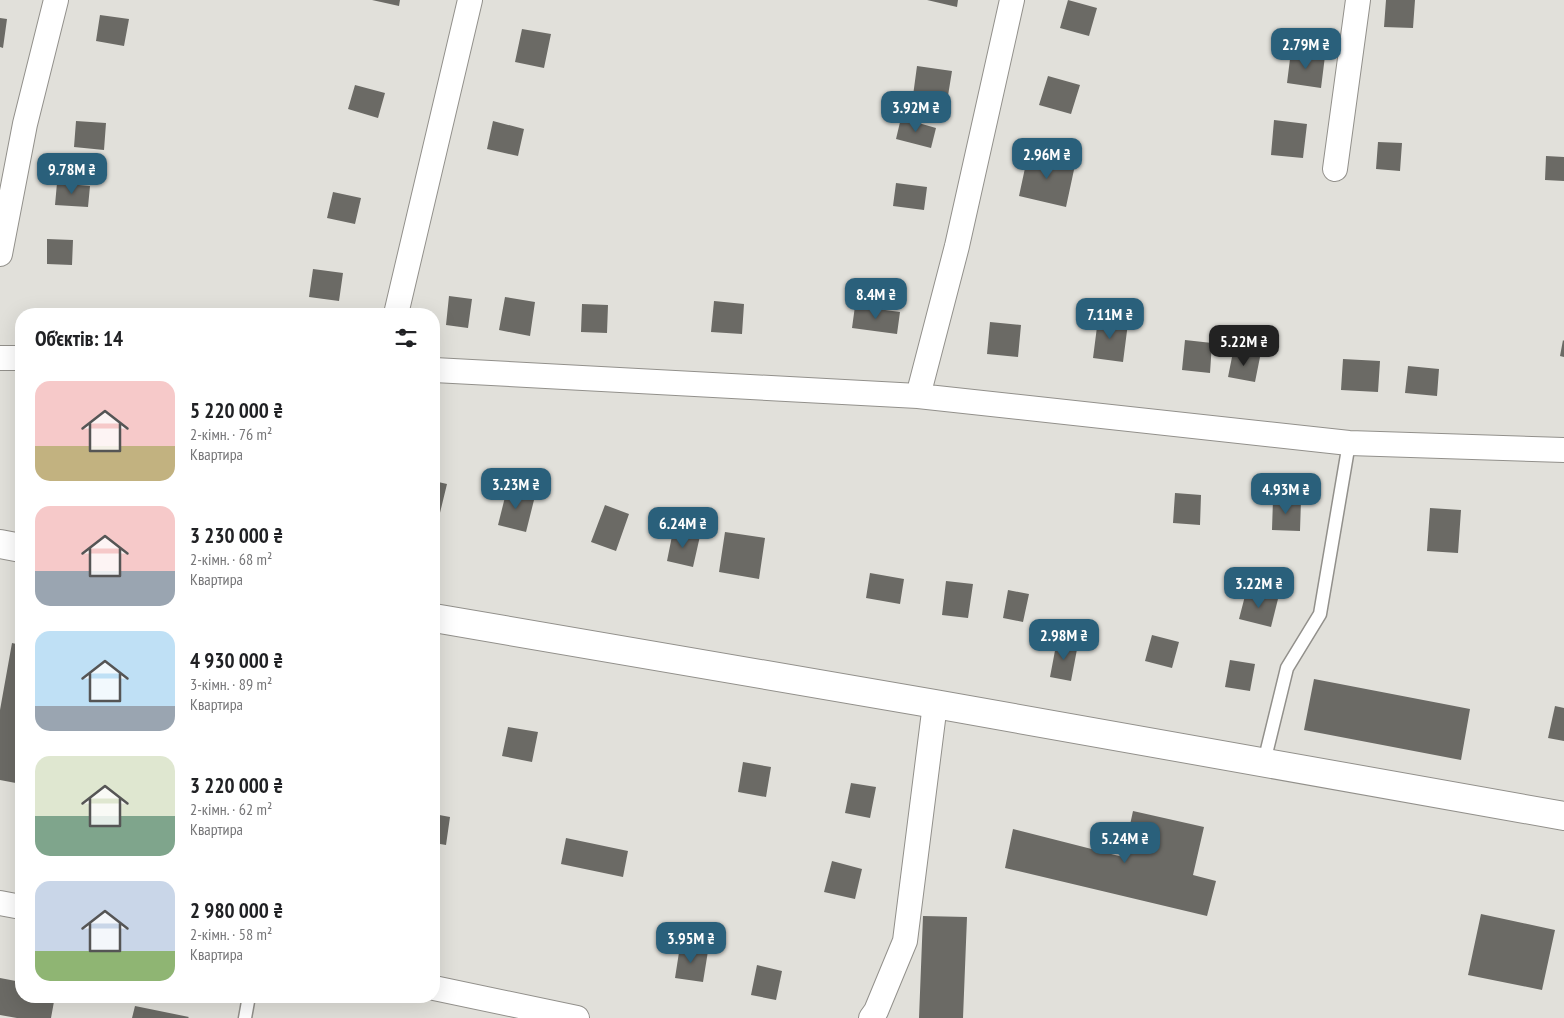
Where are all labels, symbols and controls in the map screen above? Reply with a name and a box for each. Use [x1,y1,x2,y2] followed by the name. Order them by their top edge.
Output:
[1260,28,1352,70] pin: 2.79M ₴
[1282,34,1330,54] text: 2.79M ₴
[870,90,962,133] pin: 3.92M ₴
[892,97,940,117] text: 3.92M ₴
[1001,138,1093,180] pin: 2.96M ₴
[1023,144,1071,164] text: 2.96M ₴
[26,152,118,195] pin: 9.78M ₴
[48,159,96,179] text: 9.78M ₴
[835,278,917,320] pin: 8.4M ₴
[856,284,896,304] text: 8.4M ₴
[1064,298,1156,340] pin: 7.11M ₴
[1087,304,1133,324] text: 7.11M ₴
[392,324,420,352] icon: filters
[1198,324,1290,367] pin: 5.22M ₴
[35,325,123,352] text: Об’єктів: 14
[1220,331,1268,351] text: 5.22M ₴
[190,397,283,424] text: 5 220 000 ₴
[75,401,135,461] icon: home
[190,424,272,444] text: 2-кімн. · 76 m²
[190,444,243,464] text: Квартира
[470,468,562,510] pin: 3.23M ₴
[1240,472,1332,515] pin: 4.93M ₴
[492,474,540,494] text: 3.23M ₴
[1262,479,1310,499] text: 4.93M ₴
[637,506,729,549] pin: 6.24M ₴
[659,513,707,533] text: 6.24M ₴
[190,522,283,549] text: 3 230 000 ₴
[75,526,135,586] icon: home
[190,549,272,569] text: 2-кімн. · 68 m²
[1213,566,1305,609] pin: 3.22M ₴
[190,569,243,589] text: Квартира
[1235,573,1283,593] text: 3.22M ₴
[1018,618,1110,661] pin: 2.98M ₴
[1040,625,1088,645] text: 2.98M ₴
[190,647,283,674] text: 4 930 000 ₴
[75,651,135,711] icon: home
[190,674,272,694] text: 3-кімн. · 89 m²
[190,694,243,714] text: Квартира
[190,772,283,799] text: 3 220 000 ₴
[75,776,135,836] icon: home
[190,799,272,819] text: 2-кімн. · 62 m²
[190,819,243,839] text: Квартира
[1079,822,1171,864] pin: 5.24M ₴
[1101,828,1149,848] text: 5.24M ₴
[190,897,283,924] text: 2 980 000 ₴
[75,901,135,961] icon: home
[645,922,737,964] pin: 3.95M ₴
[190,924,272,944] text: 2-кімн. · 58 m²
[667,928,715,948] text: 3.95M ₴
[190,944,243,964] text: Квартира

